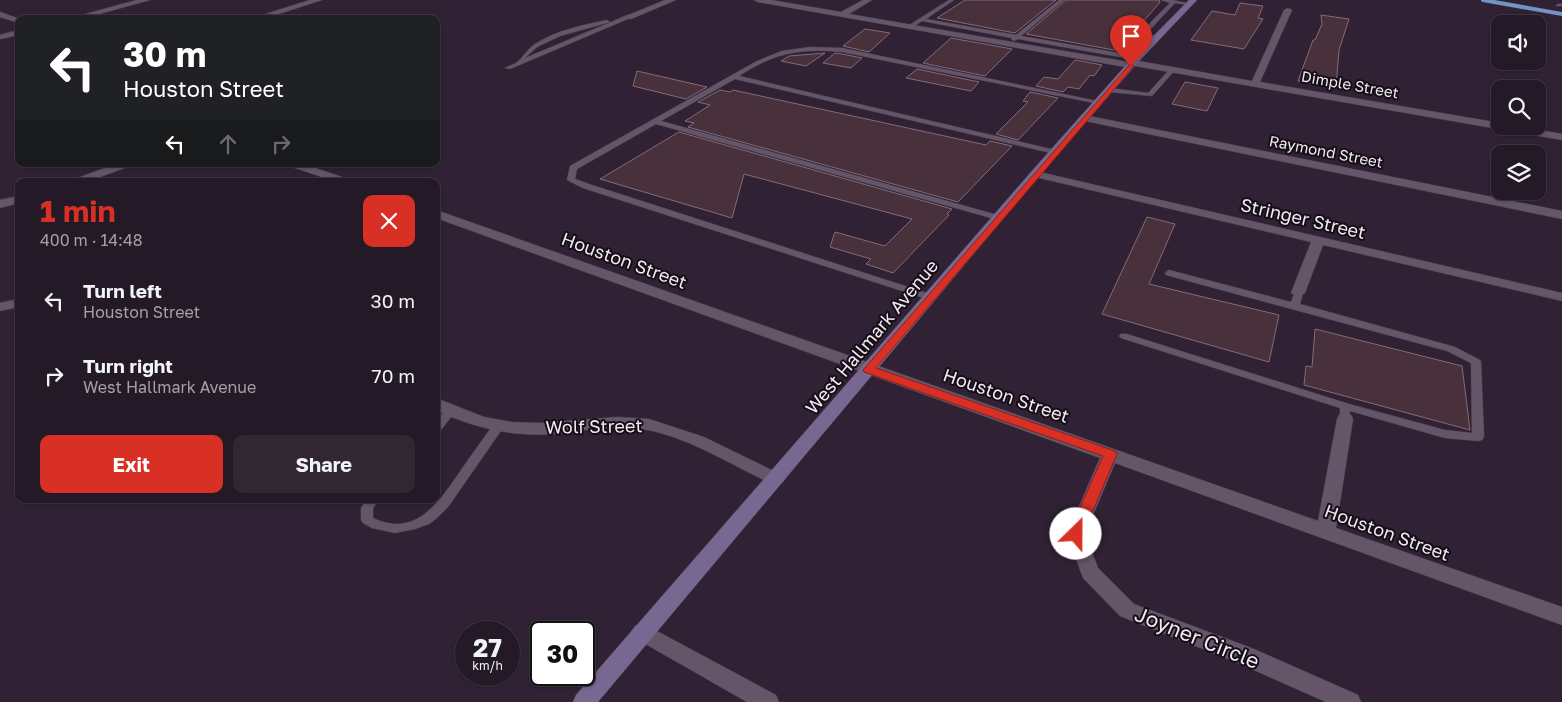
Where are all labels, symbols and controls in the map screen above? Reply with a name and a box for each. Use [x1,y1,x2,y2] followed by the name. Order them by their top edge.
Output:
[1110,15,1152,66] pin
[1491,15,1546,200] map controls
[1491,15,1546,70] button: sound
[1117,22,1145,50] icon: arrive
[123,33,206,75] text: 30 m
[40,35,105,100] icon: left
[1300,67,1400,101] street label: Dimple Street
[123,75,284,102] text: Houston Street
[1491,80,1546,135] button: search
[161,130,189,158] icon: left
[214,130,242,158] icon: ahead
[267,130,295,158] icon: right
[1268,131,1385,171] street label: Raymond Street
[1491,145,1546,200] button: layers
[40,193,116,229] text: 1 min
[1239,193,1368,243] street label: Stringer Street
[363,195,415,247] button: close
[559,227,690,293] street label: Houston Street
[40,230,142,250] text: 400 m · 14:48
[800,255,942,418] street label: West Hallmark Avenue
[83,279,162,302] text: Turn left
[40,287,68,315] icon: left
[371,289,415,312] text: 30 m
[83,302,200,322] text: Houston Street
[83,354,173,377] text: Turn right
[40,362,68,390] icon: right
[940,363,1072,427] street label: Houston Street
[372,364,415,387] text: 70 m
[83,377,256,397] text: West Hallmark Avenue
[545,414,643,438] street label: Wolf Street
[40,435,223,493] button: Exit
[233,435,415,493] button: Share
[1322,499,1453,565] street label: Houston Street
[1049,507,1101,559] position arrow
[1131,600,1264,674] street label: Joyner Circle
[530,621,595,686] speed limit sign: 30
[473,632,502,663] text: 27
[472,658,503,673] text: km/h

